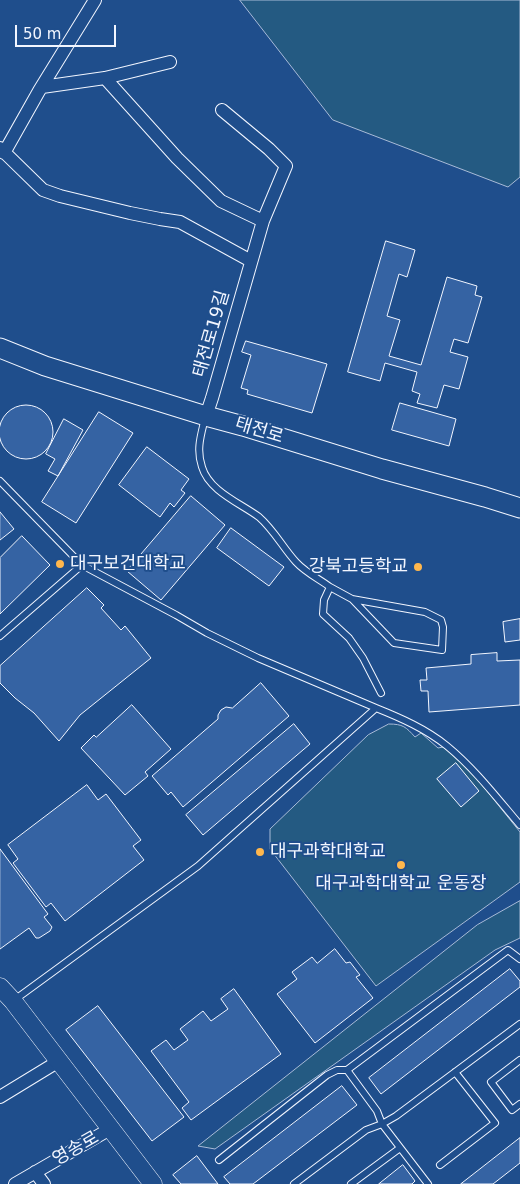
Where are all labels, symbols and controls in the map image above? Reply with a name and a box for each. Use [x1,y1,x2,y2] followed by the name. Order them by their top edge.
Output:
[18,15,119,47] scale bar
[23,25,61,43] text: 50 m
[189,288,235,380] street label: 태전로19길
[232,413,286,449] street label: 태전로
[70,553,186,575] place label: 대구보건대학교
[309,556,408,578] place label: 강북고등학교
[54,558,66,570] marker: 대구보건대학교
[412,561,424,573] marker: 강북고등학교
[270,841,386,863] place label: 대구과학대학교
[254,846,266,858] marker: 대구과학대학교
[395,859,407,871] marker: 대구과학대학교 운동장
[315,873,487,895] place label: 대구과학대학교 운동장
[49,1127,103,1171] street label: 영송로

